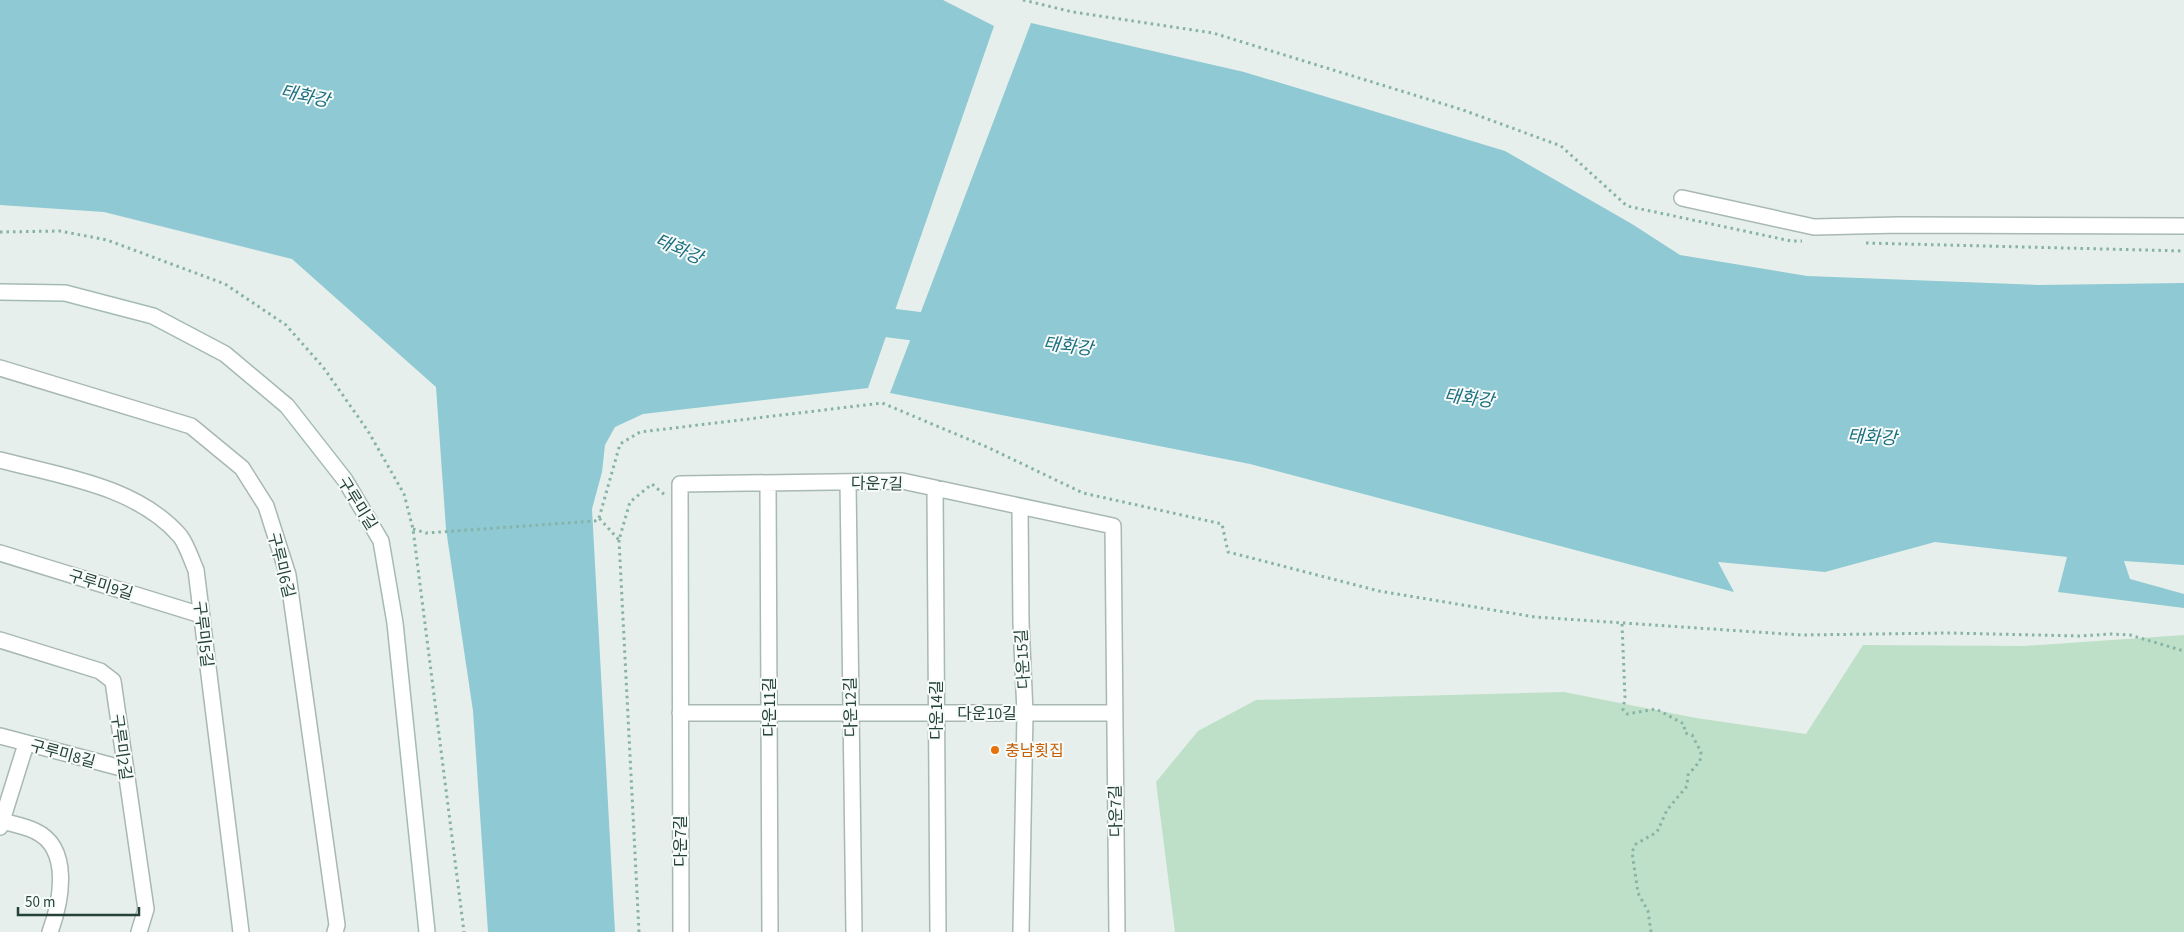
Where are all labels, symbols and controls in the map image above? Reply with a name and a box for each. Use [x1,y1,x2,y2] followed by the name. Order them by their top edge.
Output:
[278,79,334,114] water label: 태화강
[651,228,709,272] water label: 태화강
[1042,331,1097,362] water label: 태화강
[1443,383,1498,414] water label: 태화강
[1847,424,1900,451] water label: 태화강
[332,473,382,534] street label: 구루미길
[851,473,903,495] street label: 다운7길
[262,530,300,600] street label: 구루미6길
[66,565,136,605] street label: 구루미9길
[188,600,218,669] street label: 구루미5길
[1010,628,1036,690] street label: 다운15길
[759,677,781,737] street label: 다운11길
[839,677,863,737] street label: 다운12길
[926,680,948,740] street label: 다운14길
[957,703,1017,725] street label: 다운10길
[105,713,137,782] street label: 구루미2길
[28,735,98,773] street label: 구루미8길
[1005,740,1064,762] place label: 충남횟집
[989,744,1001,756] marker: 충남횟집
[1105,785,1127,837] street label: 다운7길
[670,815,692,867] street label: 다운7길
[18,884,139,916] scale bar
[25,892,55,913] text: 50 m

